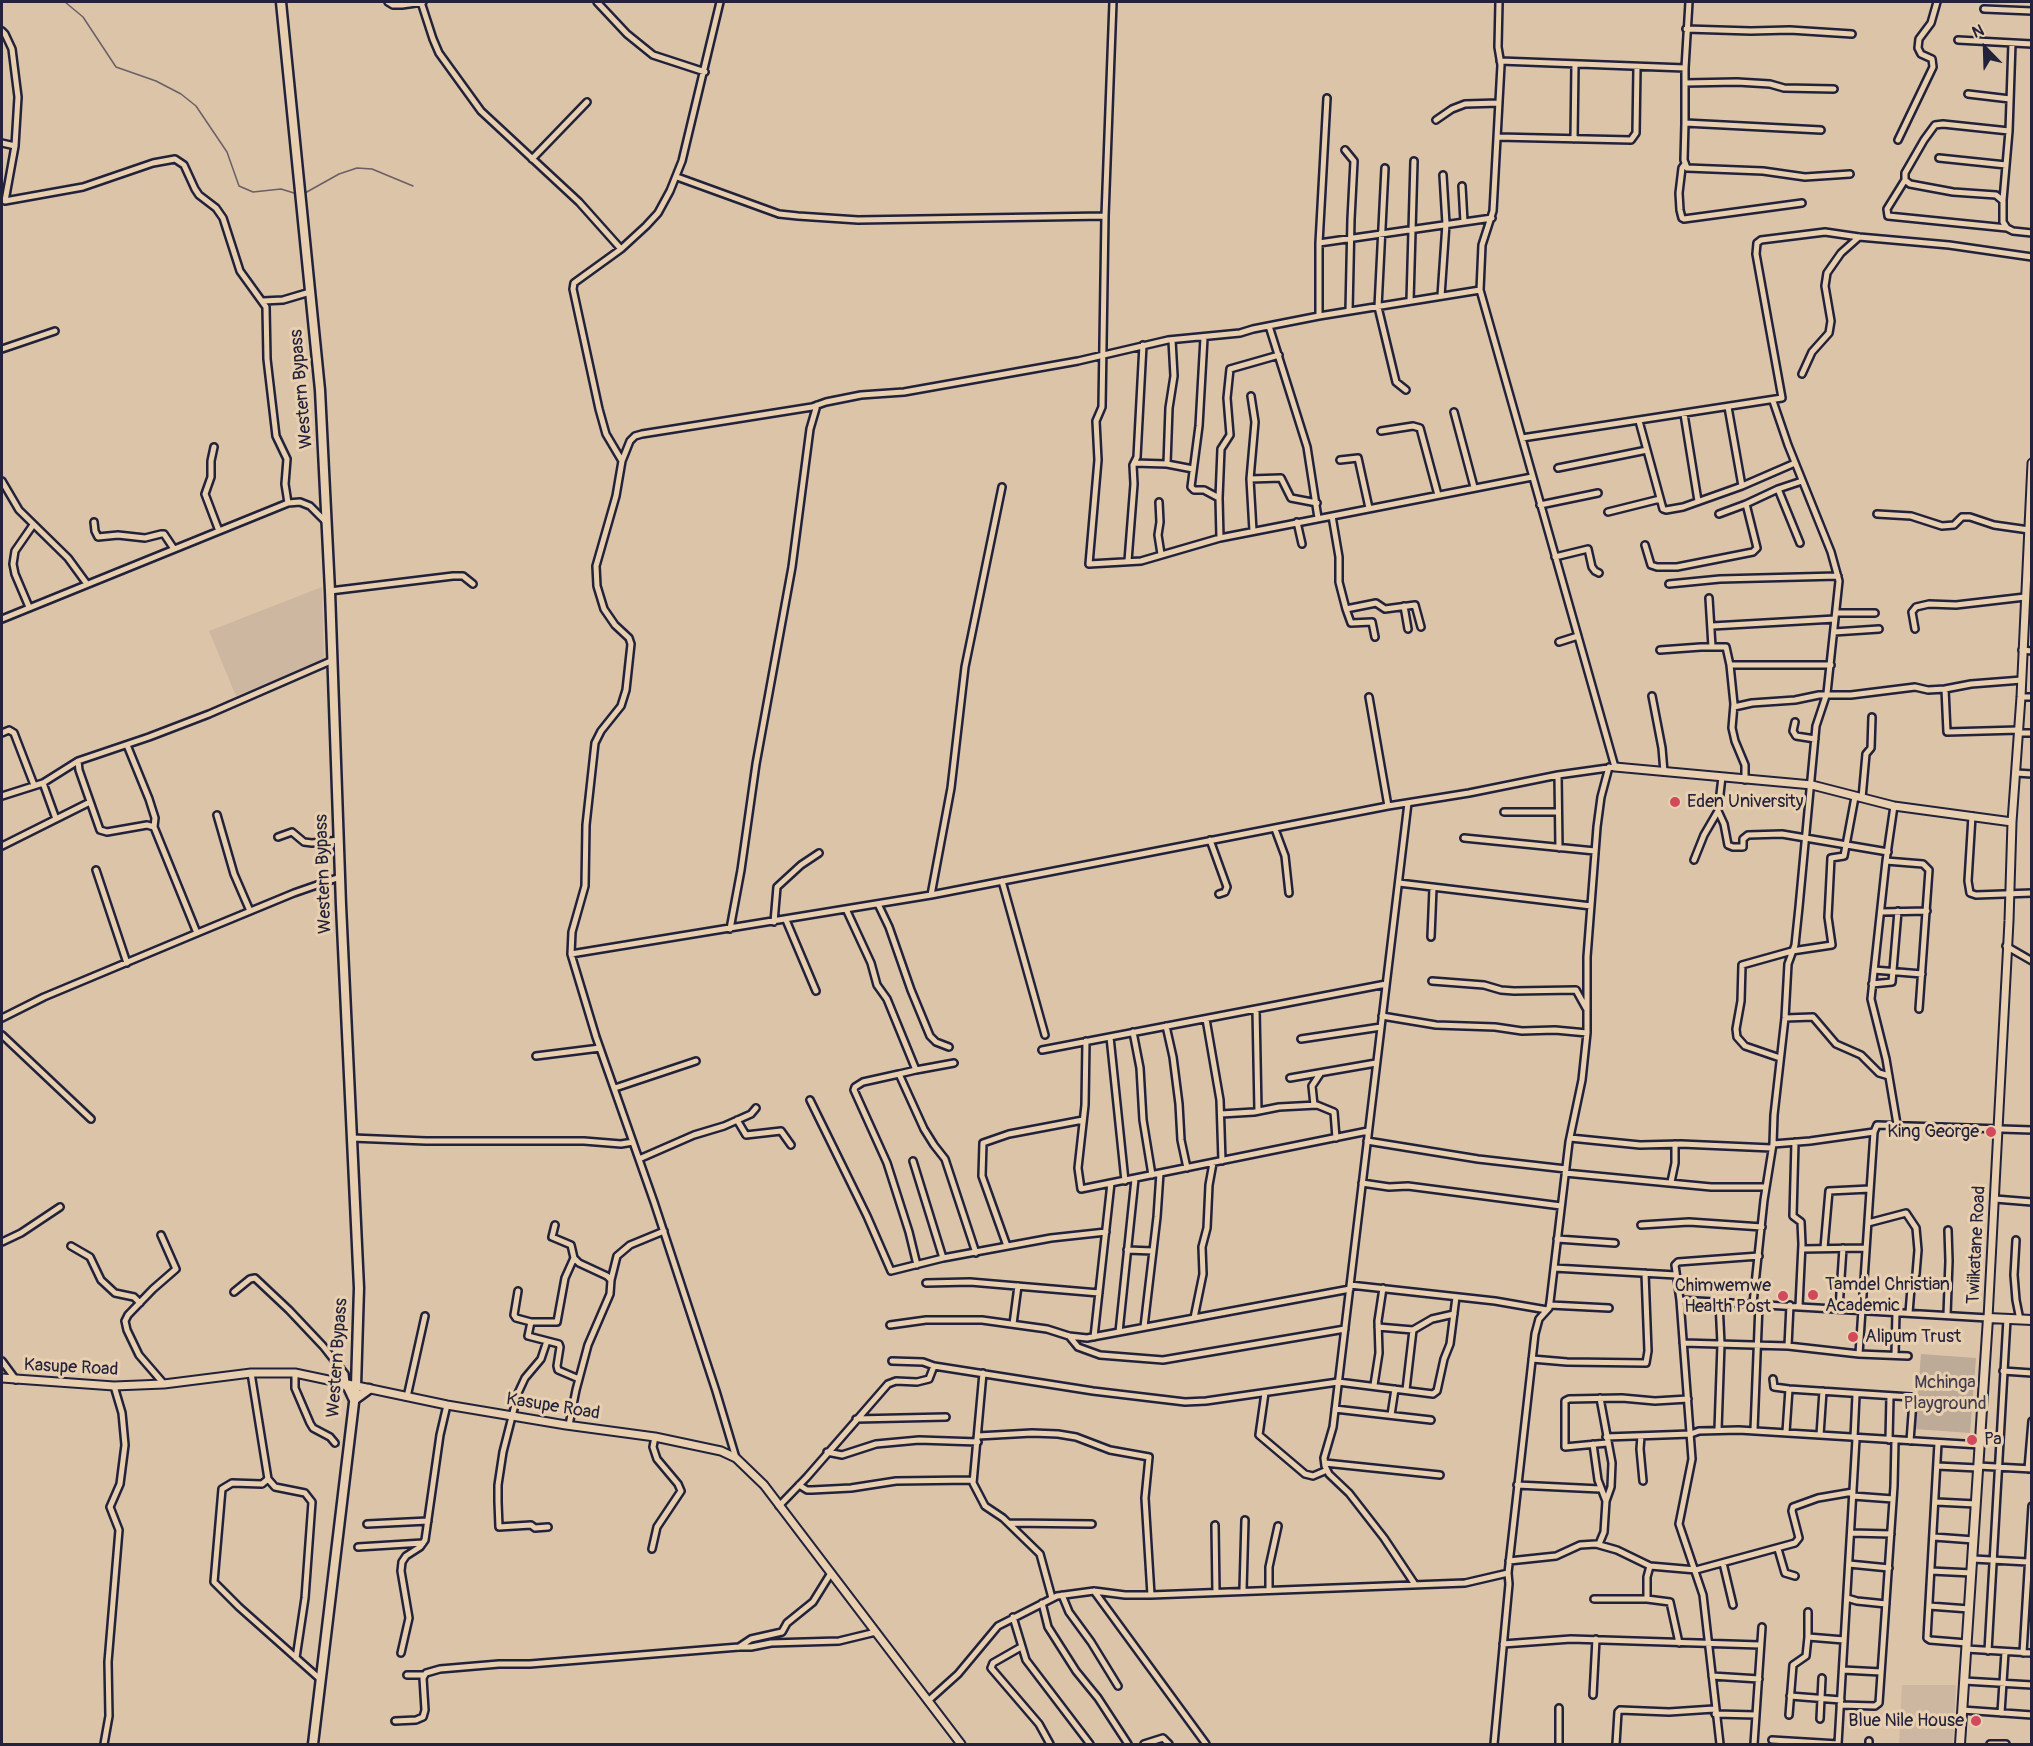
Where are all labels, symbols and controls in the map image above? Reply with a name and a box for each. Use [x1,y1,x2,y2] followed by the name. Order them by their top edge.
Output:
[1955,18,2015,78] north arrow
[1969,20,1987,43] text: N
[286,328,318,450] street label: Western Bypass
[1687,791,1803,813] place label: Eden University
[1668,795,1682,809] marker: Eden University
[311,814,337,934] street label: Western Bypass
[1887,1121,1979,1143] place label: King George
[1984,1125,1998,1139] marker: King George
[1963,1185,1991,1305] street label: Twiikatane Road
[1825,1274,1950,1316] place label: Tamdel Christian Academic
[1675,1275,1771,1318] place label: Chimwemwe Health Post
[1806,1288,1820,1302] marker: Tamdel Christian Academic
[1776,1289,1790,1303] marker: Chimwemwe Health Post
[323,1298,353,1418] street label: Western Bypass
[1865,1326,1961,1348] place label: Alipum Trust
[1846,1330,1860,1344] marker: Alipum Trust
[23,1355,119,1381] street label: Kasupe Road
[1903,1372,1987,1414] park label: Mchinga Playground
[505,1389,601,1425] street label: Kasupe Road
[1984,1429,2002,1451] place label: Pa
[1965,1433,1979,1447] marker: Pa
[1848,1710,1964,1732] place label: Blue Nile House
[1969,1714,1983,1728] marker: Blue Nile House

